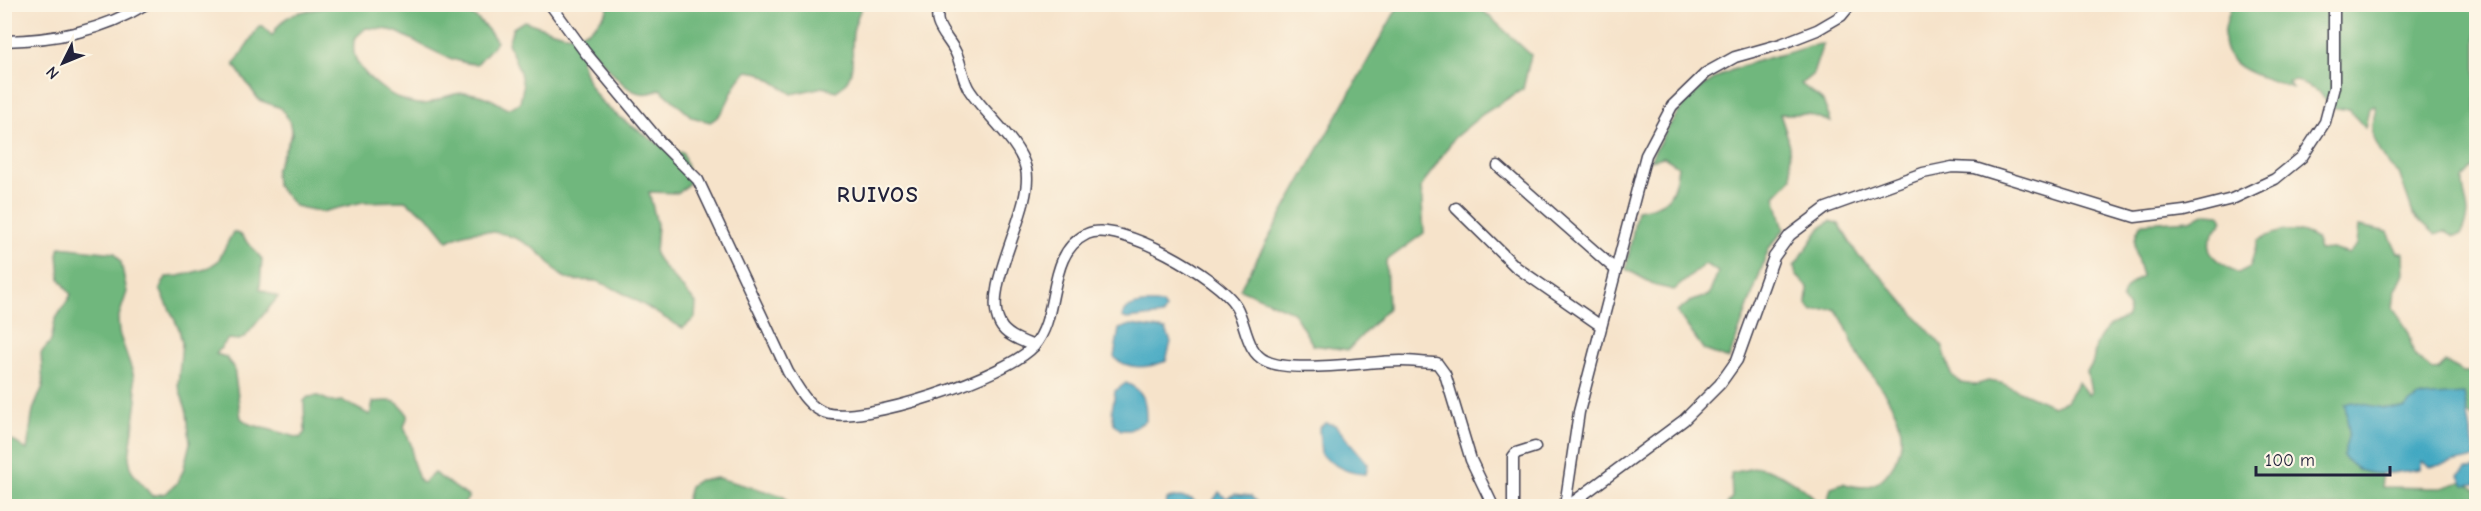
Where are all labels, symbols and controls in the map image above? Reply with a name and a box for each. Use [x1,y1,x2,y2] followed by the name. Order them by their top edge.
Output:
[33,33,93,93] north arrow
[43,63,63,83] text: N
[837,182,919,208] district label: RUIVOS
[2256,439,2390,477] scale bar
[2265,450,2315,471] text: 100 m

